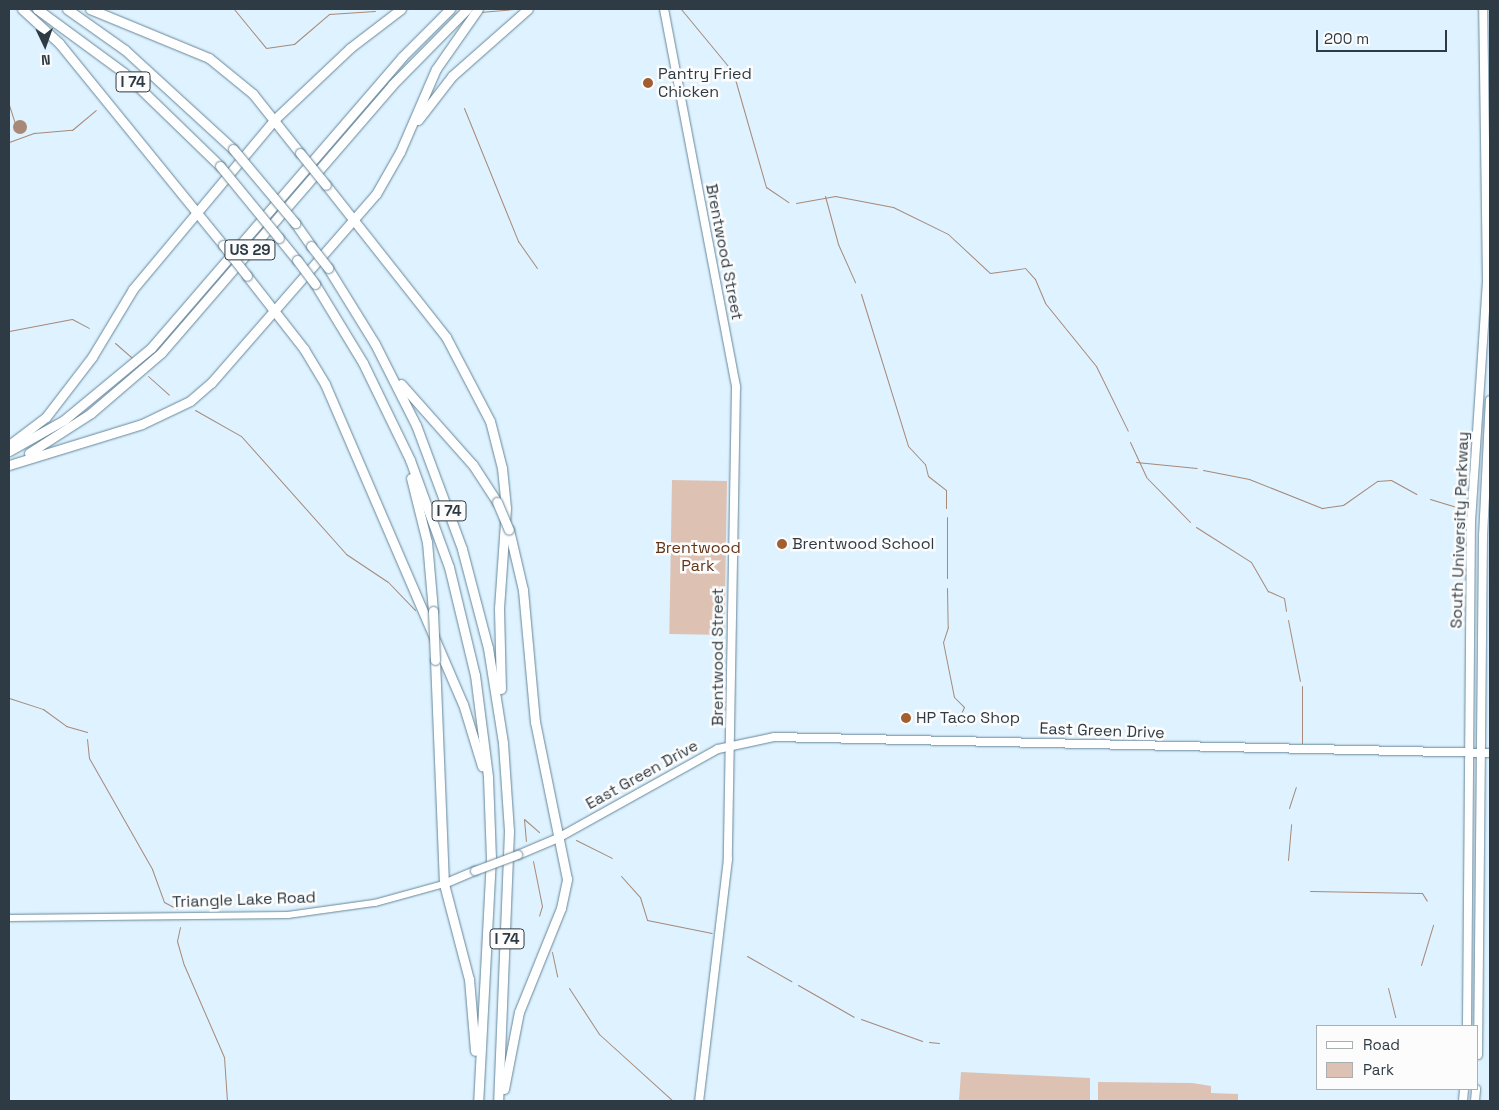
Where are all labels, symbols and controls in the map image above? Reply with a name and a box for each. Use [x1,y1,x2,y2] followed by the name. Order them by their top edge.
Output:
[20,20,70,70] north arrow
[1319,20,1450,52] scale bar
[1324,29,1369,48] text: 200 m
[41,51,51,69] text: N
[658,64,752,102] place label: Pantry Fried Chicken
[116,70,150,94] road number: I 74
[642,77,654,89] marker: Pantry Fried Chicken
[701,182,747,322] street label: Brentwood Street
[224,238,276,262] road number: US 29
[1447,431,1473,629] street label: South University Parkway
[432,498,466,524] road number: I 74
[792,534,934,554] place label: Brentwood School
[655,538,741,576] park label: Brentwood Park
[776,538,788,550] marker: Brentwood School
[708,588,728,726] street label: Brentwood Street
[916,708,1021,728] place label: HP Taco Shop
[900,712,912,724] marker: HP Taco Shop
[1039,719,1165,743] street label: East Green Drive
[583,736,701,814] street label: East Green Drive
[172,888,316,912] street label: Triangle Lake Road
[490,926,524,952] road number: I 74
[1316,1025,1479,1090] legend
[1363,1035,1400,1054] text: Road
[1363,1060,1394,1079] text: Park

